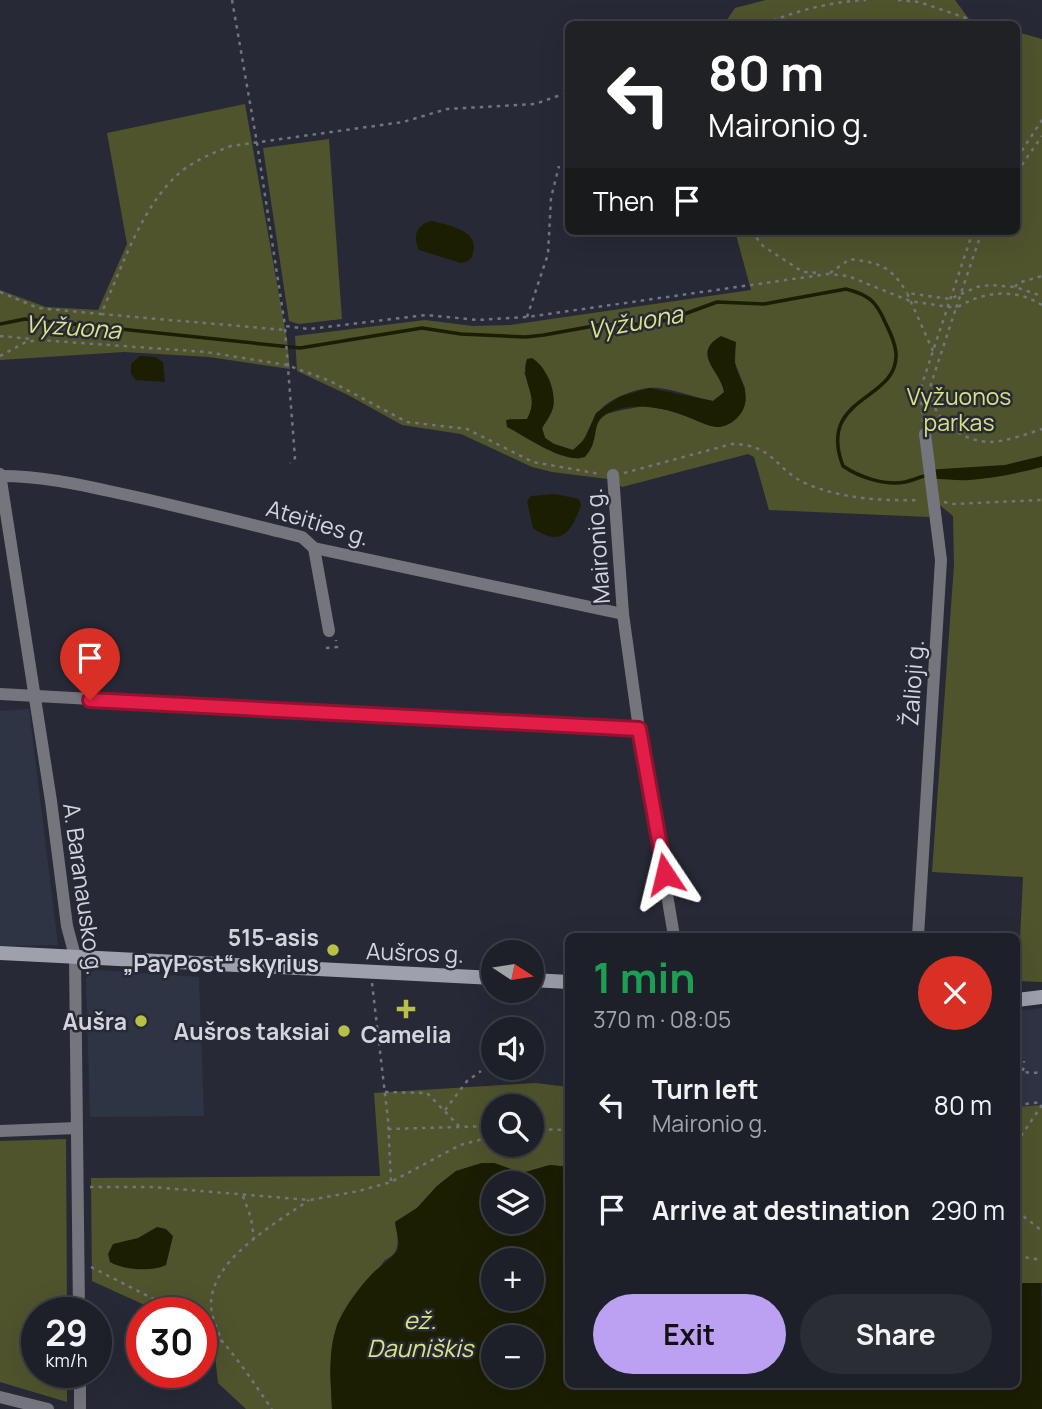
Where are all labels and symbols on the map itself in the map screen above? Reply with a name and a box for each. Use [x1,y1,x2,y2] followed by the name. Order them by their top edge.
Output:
[585,296,687,346] water label: Vyžuona
[24,306,124,346] water label: Vyžuona
[907,380,1011,438] park label: Vyžuonos parkas
[577,487,617,605] street label: Maironio g.
[263,491,373,553] street label: Ateities g.
[60,628,120,700] pin
[893,639,931,727] street label: Žalioji g.
[56,801,112,977] street label: A. Baranausko g.
[628,837,702,911] position arrow
[123,921,319,979] place label: 515-asis „PayPost“ skyrius
[365,934,465,970] street label: Aušros g.
[481,940,544,1003] north arrow
[325,942,341,958] marker: 515-asis „PayPost“ skyrius
[398,1001,414,1017] marker: Camelia
[63,1005,127,1037] place label: Aušra
[133,1013,149,1029] marker: Aušra
[174,1015,330,1047] place label: Aušros taksiai
[361,1018,451,1050] place label: Camelia
[336,1023,352,1039] marker: Aušros taksiai
[126,1297,217,1388] speed limit sign: 30
[367,1303,476,1364] water label: ež. Dauniškis

